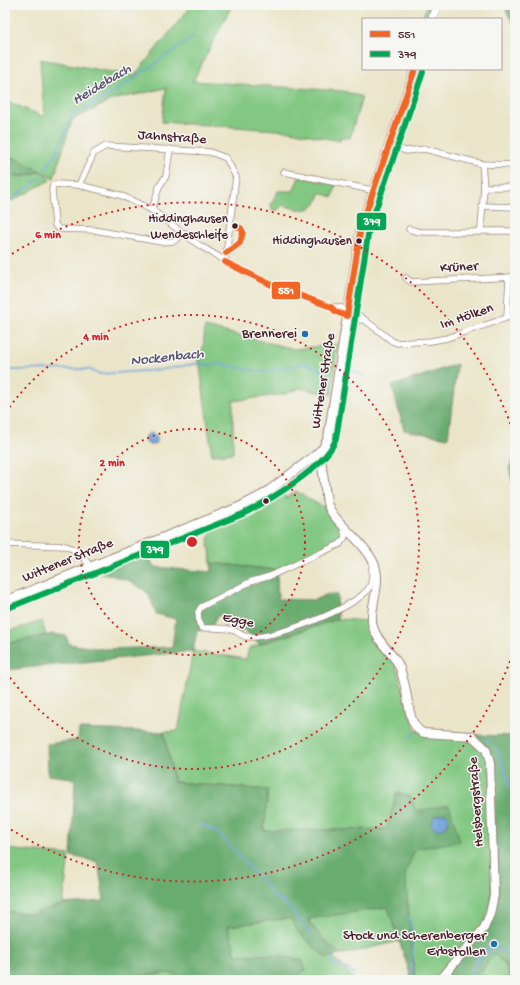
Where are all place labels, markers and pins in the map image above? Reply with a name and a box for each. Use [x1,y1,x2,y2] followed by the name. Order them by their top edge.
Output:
[148,212,229,243] place label: Hiddinghausen Wendeschleife
[230,221,240,231] marker: Hiddinghausen Wendeschleife
[272,234,353,249] place label: Hiddinghausen
[354,236,364,246] marker: Hiddinghausen
[241,326,297,343] place label: Brennerei
[300,329,310,339] marker: Brennerei
[261,496,271,506] unlabelled marker
[185,535,199,549] centre of rings
[343,928,487,961] place label: Stock und Scherenberger Erbstollen
[489,939,499,949] marker: Stock und Scherenberger Erbstollen

